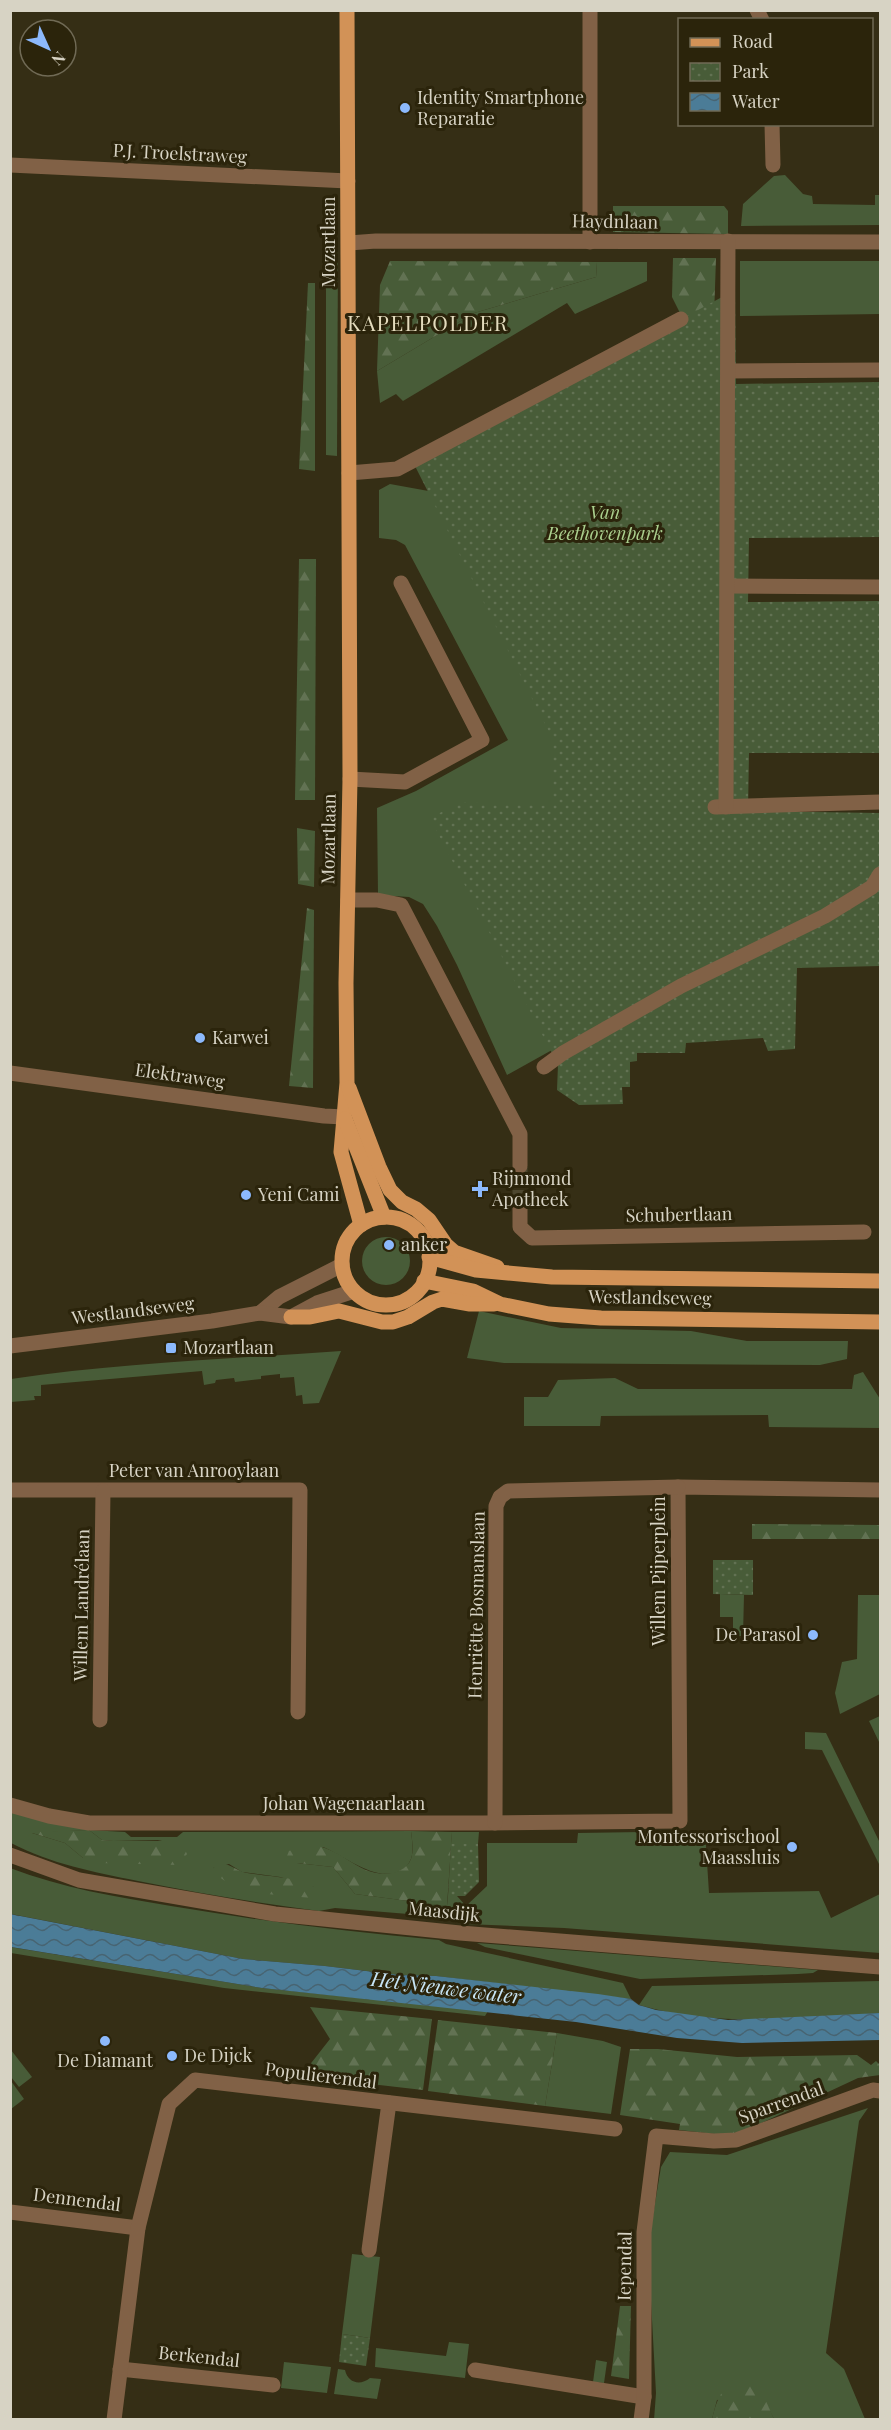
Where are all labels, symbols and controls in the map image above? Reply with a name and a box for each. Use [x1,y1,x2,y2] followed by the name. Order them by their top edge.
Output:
[18,18,78,78] north arrow
[678,18,873,126] legend
[732,29,773,53] text: Road
[47,47,70,71] text: N
[732,59,769,83] text: Park
[417,85,584,130] place label: Identity Smartphone Reparatie
[731,89,780,113] text: Water
[398,101,412,115] marker: Identity Smartphone Reparatie
[112,137,248,169] street label: P.J. Troelstraweg
[316,196,340,287] street label: Mozartlaan
[572,208,659,234] street label: Haydnlaan
[347,308,509,336] district label: KAPELPOLDER
[546,500,663,545] park label: Van Beethovenpark
[315,793,341,885] street label: Mozartlaan
[212,1025,269,1049] place label: Karwei
[193,1031,207,1045] marker: Karwei
[134,1057,227,1093] street label: Elektraweg
[491,1166,572,1211] place label: Rijnmond Apotheek
[257,1182,340,1206] place label: Yeni Cami
[473,1182,487,1196] marker: Rijnmond Apotheek
[239,1188,253,1202] marker: Yeni Cami
[625,1201,733,1227] street label: Schubertlaan
[401,1232,447,1256] place label: anker
[382,1238,396,1252] marker: anker
[587,1284,712,1310] street label: Westlandseweg
[69,1291,196,1330] street label: Westlandseweg
[183,1335,274,1359] place label: Mozartlaan
[164,1341,178,1355] marker: Mozartlaan
[109,1458,280,1482] street label: Peter van Anrooylaan
[646,1496,670,1647] street label: Willem Pijperplein
[462,1511,490,1699] street label: Henriëtte Bosmanslaan
[68,1528,94,1682] street label: Willem Landrélaan
[715,1622,801,1646] place label: De Parasol
[806,1628,820,1642] marker: De Parasol
[262,1791,425,1815] street label: Johan Wagenaarlaan
[637,1824,780,1869] place label: Montessorischool Maassluis
[785,1840,799,1854] marker: Montessorischool Maassluis
[407,1895,481,1927] street label: Maasdijk
[369,1964,524,2009] water label: Het Nieuwe water
[98,2034,112,2048] marker: De Diamant
[184,2043,252,2067] place label: De Dijck
[57,2048,154,2072] place label: De Diamant
[165,2049,179,2063] marker: De Dijck
[264,2056,379,2094] street label: Populierendal
[735,2076,827,2129] street label: Sparrendal
[32,2182,122,2216] street label: Dennendal
[611,2231,637,2301] street label: Iependal
[157,2340,241,2372] street label: Berkendal

